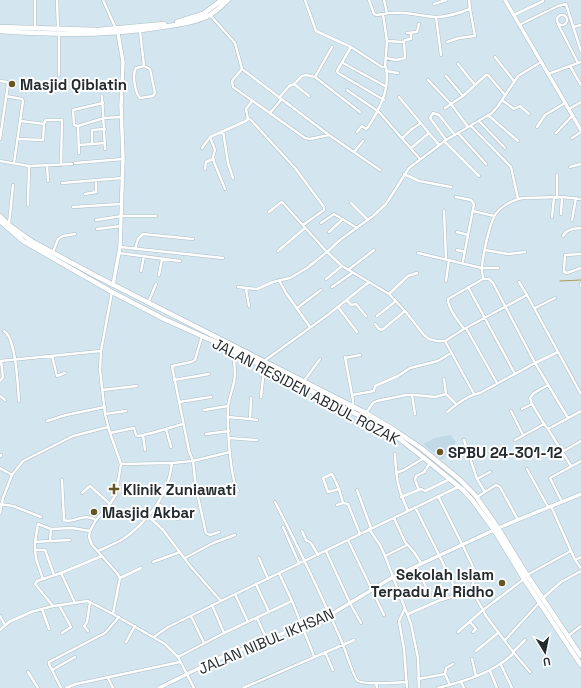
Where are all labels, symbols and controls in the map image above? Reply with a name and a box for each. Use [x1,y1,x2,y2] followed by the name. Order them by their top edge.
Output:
[20,75,127,94] place label: Masjid Qiblatin
[7,79,17,89] marker: Masjid Qiblatin
[209,333,403,449] street label: JALAN RESIDEN ABDUL ROZAK
[448,443,563,462] place label: SPBU 24-301-12
[435,447,445,457] marker: SPBU 24-301-12
[123,480,236,499] place label: Klinik Zuniawati
[108,483,120,495] marker: Klinik Zuniawati
[102,503,195,522] place label: Masjid Akbar
[89,507,99,517] marker: Masjid Akbar
[371,565,494,601] place label: Sekolah Islam Terpadu Ar Ridho
[497,578,507,588] marker: Sekolah Islam Terpadu Ar Ridho
[195,604,337,678] street label: JALAN NIBUL IKHSAN
[525,632,565,672] north arrow
[542,654,552,669] text: U

